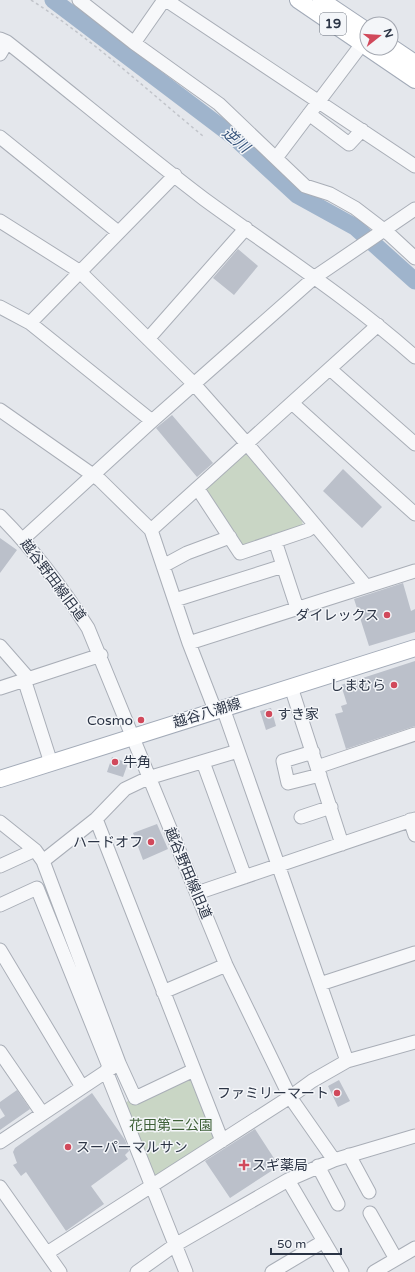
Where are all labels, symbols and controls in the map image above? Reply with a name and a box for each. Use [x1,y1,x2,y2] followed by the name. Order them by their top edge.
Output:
[320,13,346,35] road number: 19
[359,16,399,56] north arrow
[381,27,396,39] text: N
[219,123,255,158] water label: 逆川
[17,536,89,624] street label: 越谷野田線旧道
[295,607,379,624] place label: ダイレックス
[382,610,392,620] marker: ダイレックス
[330,677,386,694] place label: しまむら
[389,680,399,690] marker: しまむら
[171,695,243,731] street label: 越谷八潮線
[277,706,319,723] place label: すき家
[264,709,274,719] marker: すき家
[87,712,133,729] place label: Cosmo
[136,715,146,725] marker: Cosmo
[123,754,151,771] place label: 牛角
[110,757,120,767] marker: 牛角
[161,825,215,921] street label: 越谷野田線旧道
[73,834,143,851] place label: ハードオフ
[146,837,156,847] marker: ハードオフ
[217,1085,329,1102] place label: ファミリーマート
[332,1088,342,1098] marker: ファミリーマート
[129,1117,213,1134] park label: 花田第二公園
[76,1139,188,1156] place label: スーパーマルサン
[63,1142,73,1152] marker: スーパーマルサン
[252,1157,308,1174] place label: スギ薬局
[239,1160,249,1170] marker: スギ薬局
[271,1230,341,1256] scale bar
[277,1237,306,1251] text: 50 m

